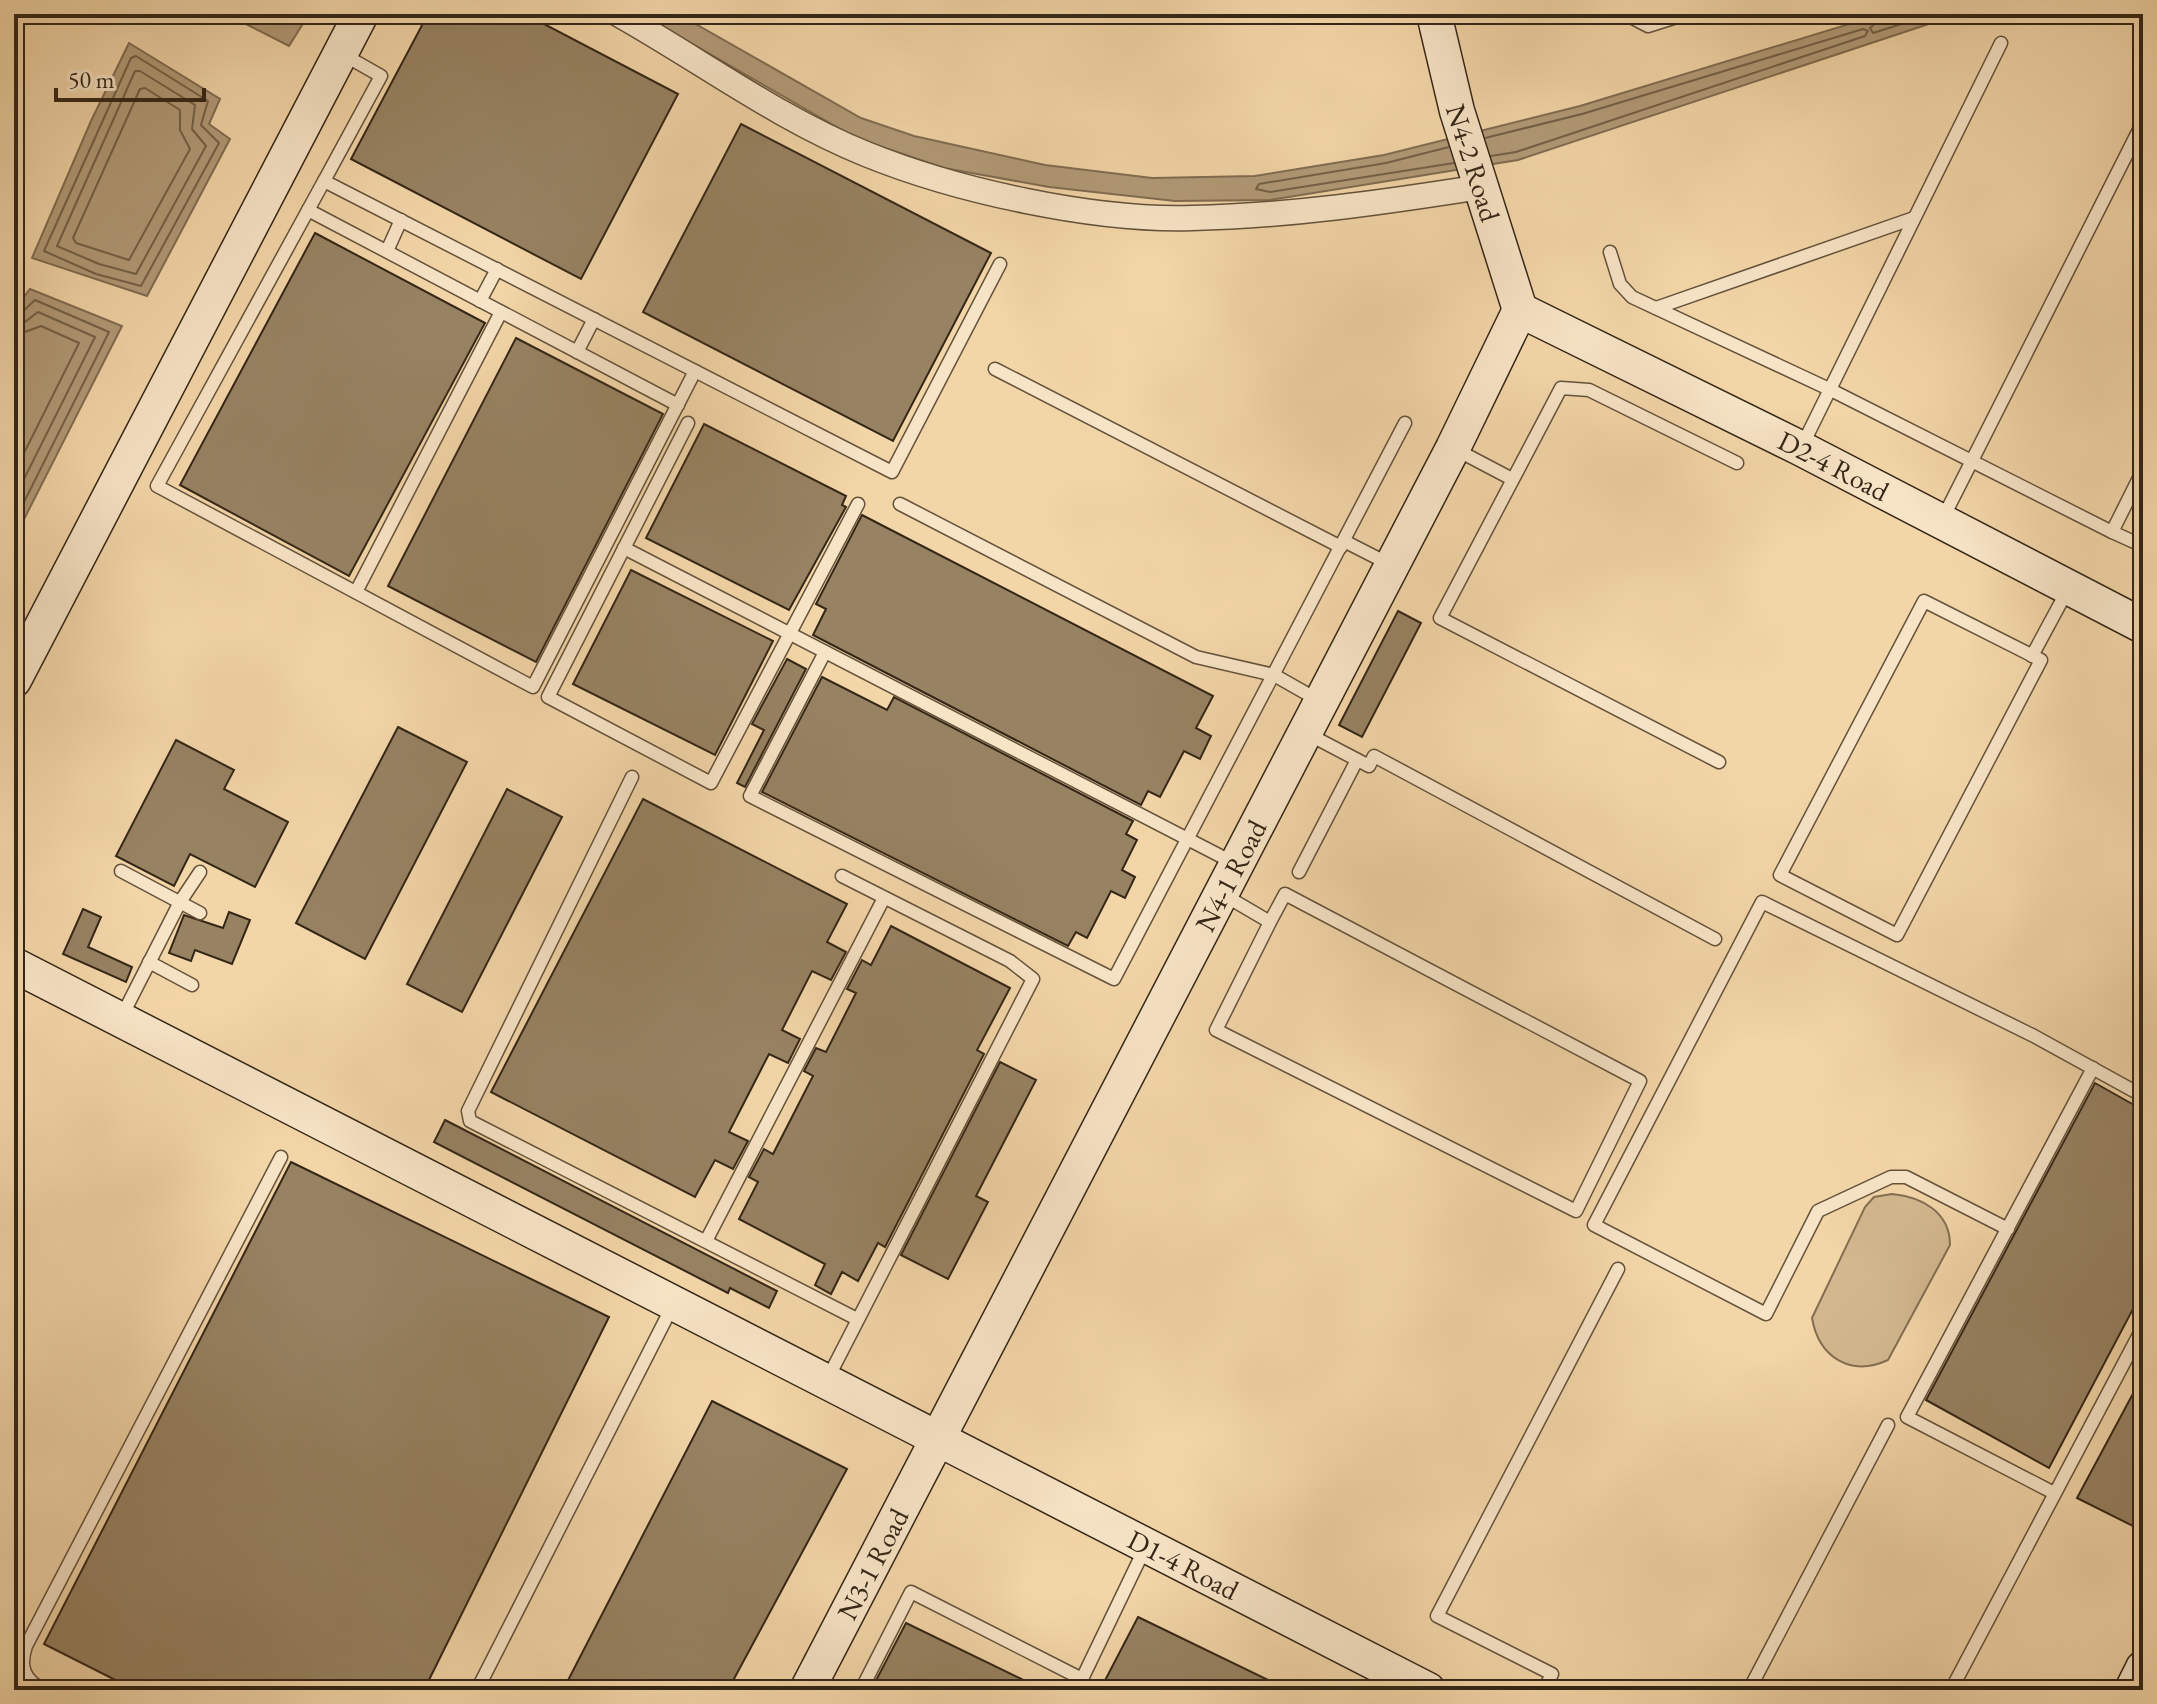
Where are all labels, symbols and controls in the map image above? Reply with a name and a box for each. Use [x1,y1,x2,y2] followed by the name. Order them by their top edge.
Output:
[56,52,204,102] scale bar
[68,64,115,95] text: 50 m
[1438,100,1509,227] street label: N4-2 Road
[1772,422,1896,509] street label: D2-4 Road
[1187,813,1275,938] street label: N4-1 Road
[829,1501,917,1626] street label: N3-1 Road
[1122,1521,1246,1608] street label: D1-4 Road

